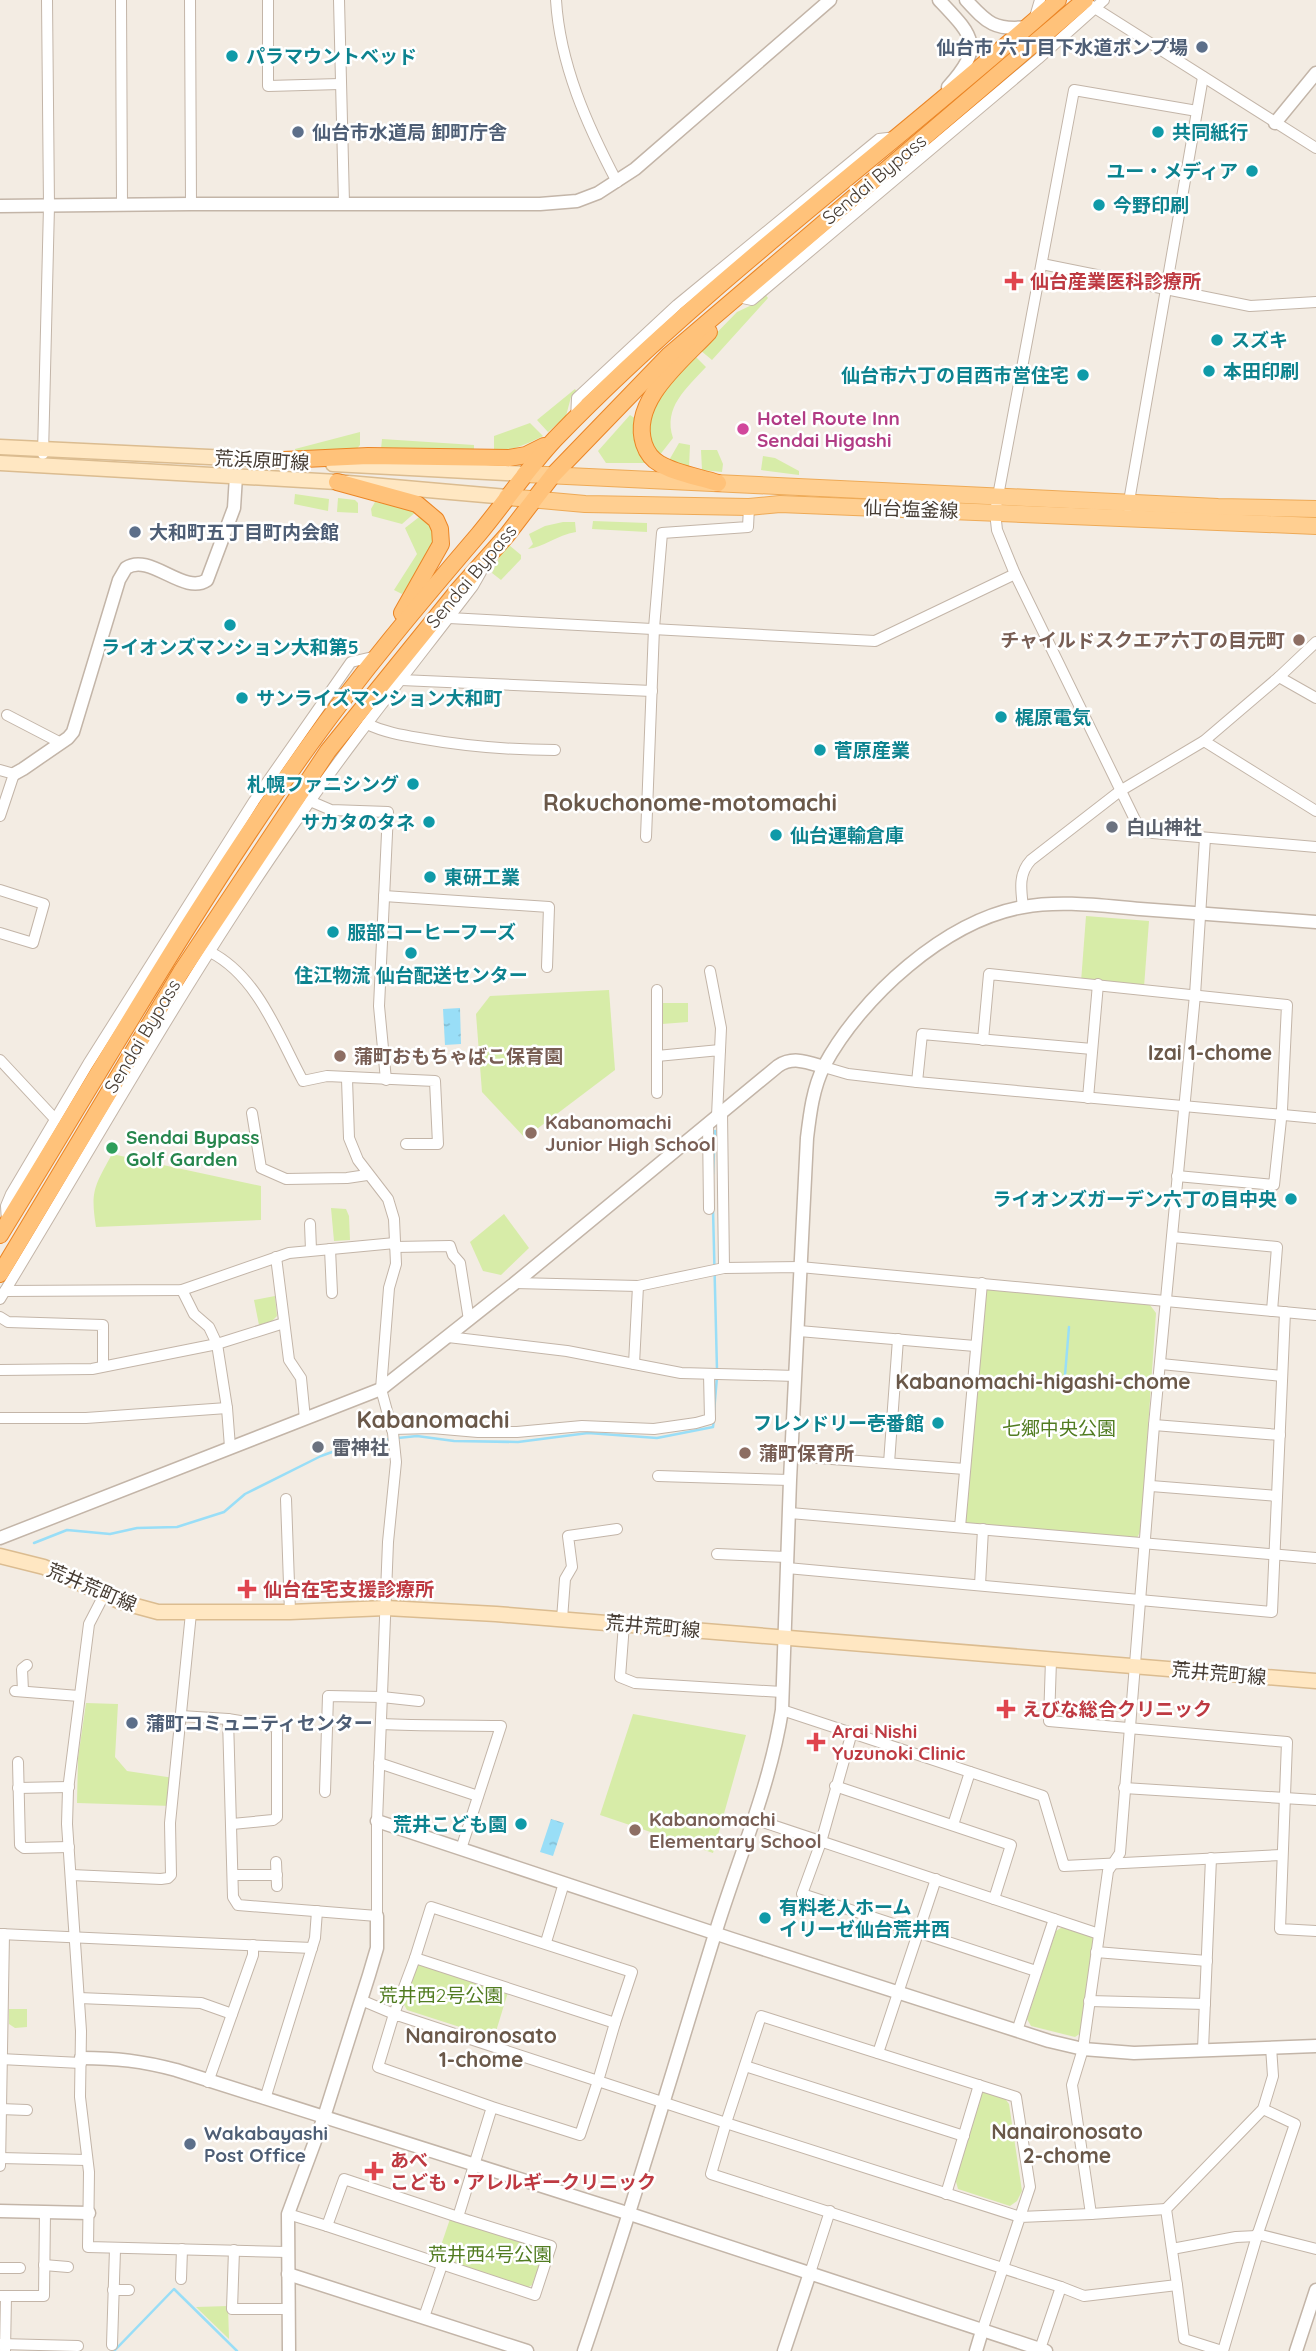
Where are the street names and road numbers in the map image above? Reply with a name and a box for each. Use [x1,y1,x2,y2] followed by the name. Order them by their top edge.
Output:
[817,128,931,230] street label: Sendai Bypass
[214,446,310,474] street label: 荒浜原町線
[863,495,959,523] street label: 仙台塩釜線
[420,519,522,633] street label: Sendai Bypass
[99,975,185,1097] street label: Sendai Bypass
[44,1557,140,1617] street label: 荒井荒町線
[605,1610,701,1642] street label: 荒井荒町線
[1171,1657,1267,1689] street label: 荒井荒町線

